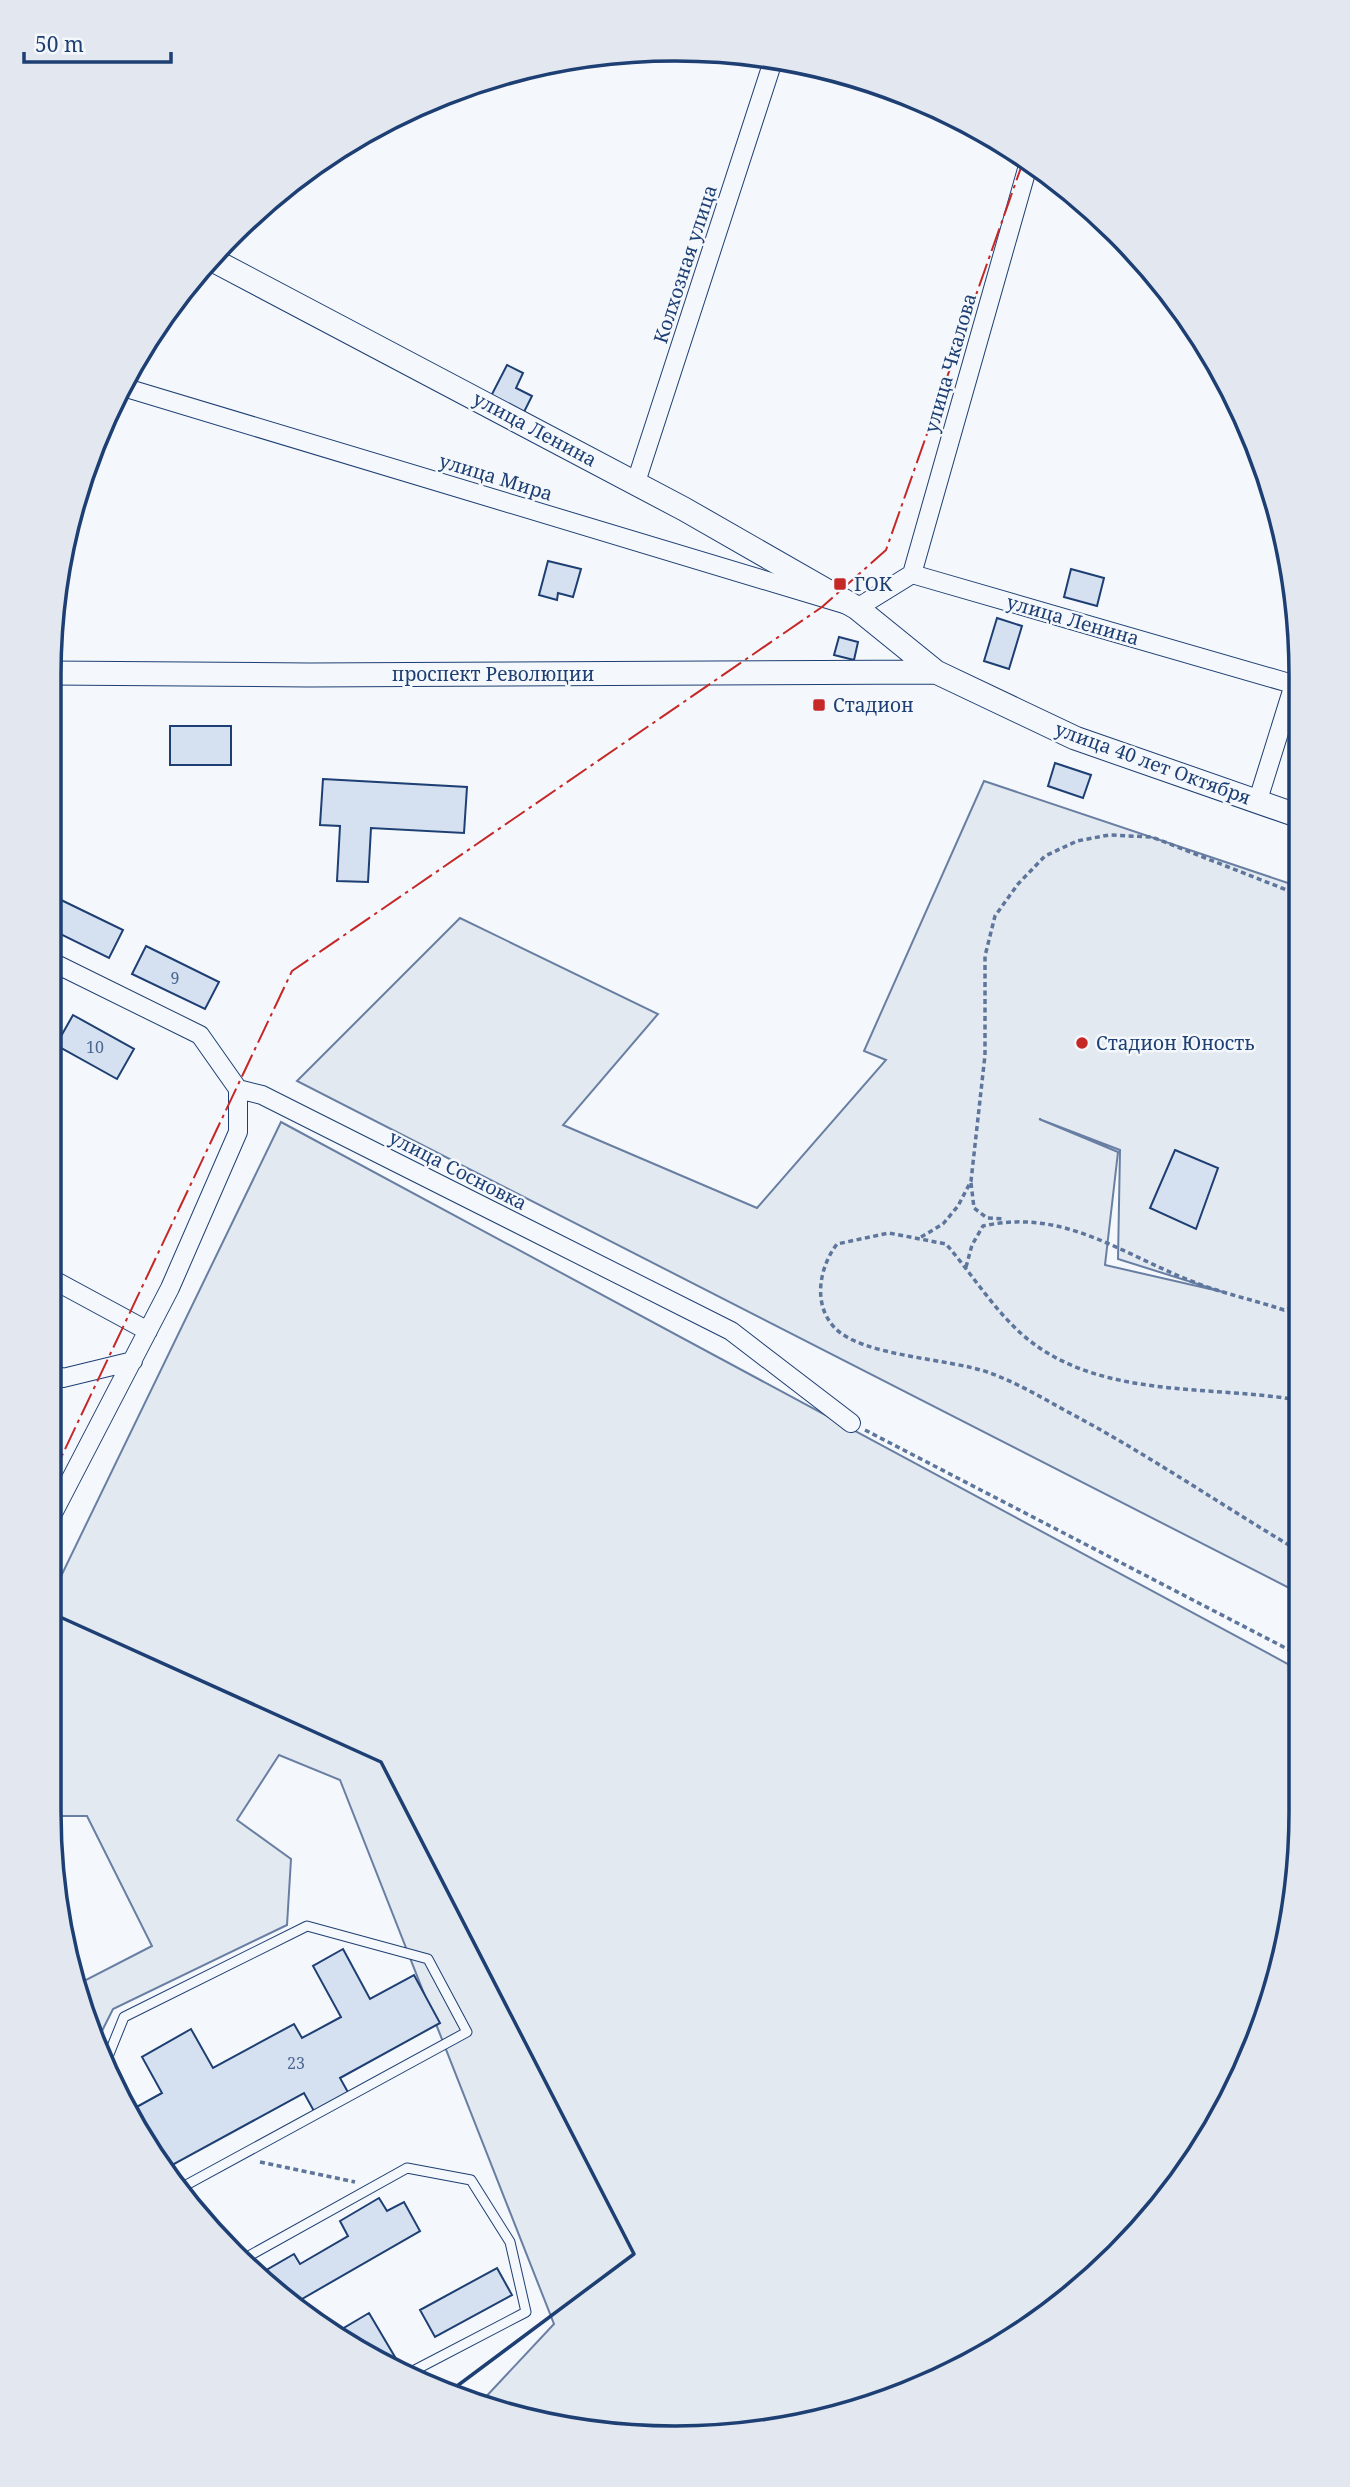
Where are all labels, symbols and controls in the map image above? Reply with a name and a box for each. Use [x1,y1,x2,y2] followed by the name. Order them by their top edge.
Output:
[24,21,172,65] scale bar
[35,30,84,58] text: 50 m
[647,182,723,346] street label: Колхозная улица
[918,290,982,436] street label: улица Чкалова
[468,385,602,473] street label: улица Ленина
[436,447,556,507] street label: улица Мира
[854,571,893,597] place label: ГОК
[832,576,848,592] marker: ГОК
[1004,589,1142,651] street label: улица Ленина
[392,661,595,687] street label: проспект Революции
[833,692,914,718] place label: Стадион
[811,697,827,713] marker: Стадион
[1051,715,1255,811] street label: улица 40 лет Октября
[171,967,179,989] house number: 9
[1096,1030,1254,1056] place label: Стадион Юность
[1074,1035,1090,1051] marker: Стадион Юность
[86,1036,104,1058] house number: 10
[384,1124,532,1216] street label: улица Сосновка
[287,2052,305,2074] house number: 23

